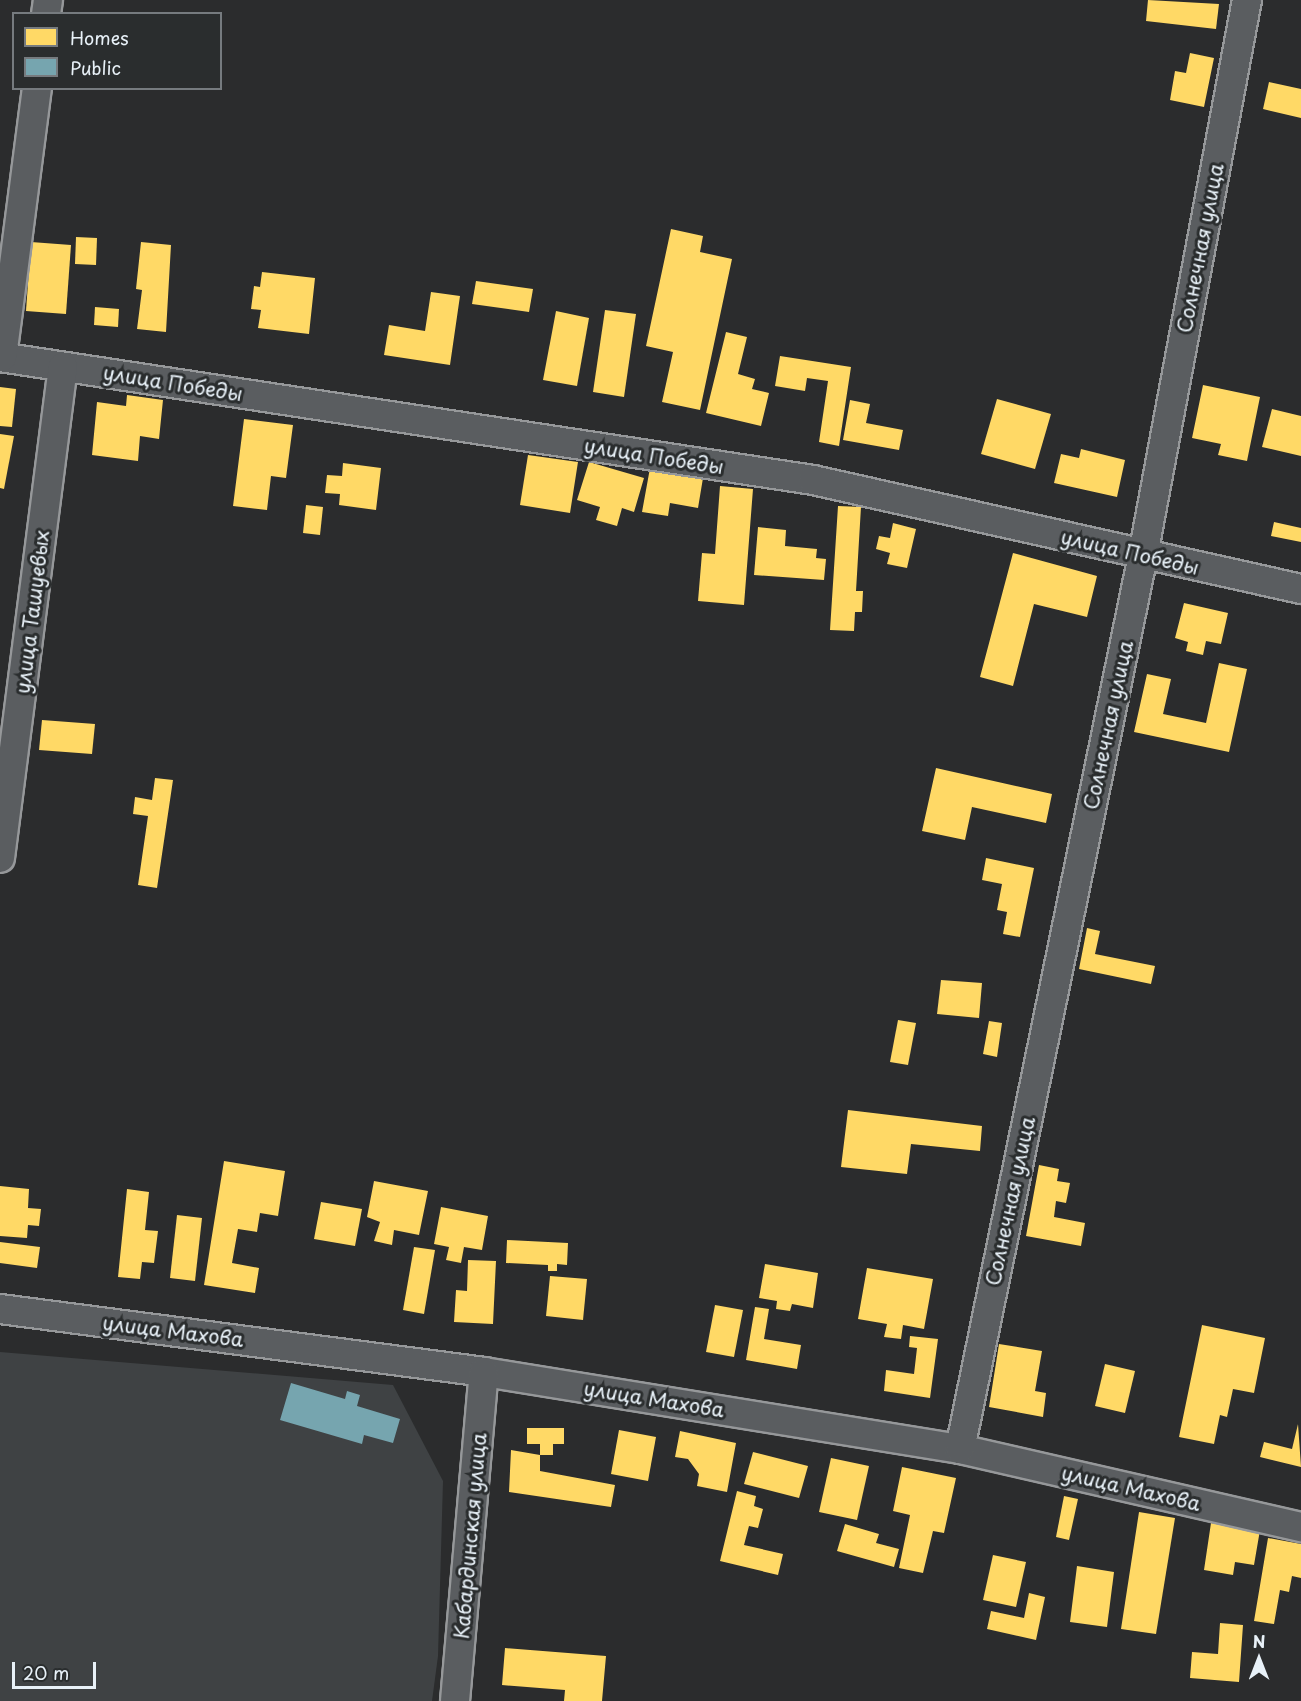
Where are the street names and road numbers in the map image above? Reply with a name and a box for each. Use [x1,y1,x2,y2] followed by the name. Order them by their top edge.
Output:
[1172,161,1228,335] street label: Солнечная улица
[101,360,245,406] street label: улица Победы
[582,433,726,479] street label: улица Победы
[1058,524,1202,580] street label: улица Победы
[10,528,54,696] street label: улица Ташуевых
[1078,638,1138,812] street label: Солнечная улица
[980,1114,1040,1288] street label: Солнечная улица
[101,1310,245,1352] street label: улица Махова
[581,1376,727,1422] street label: улица Махова
[449,1431,491,1641] street label: Кабардинская улица
[1059,1460,1203,1516] street label: улица Махова

